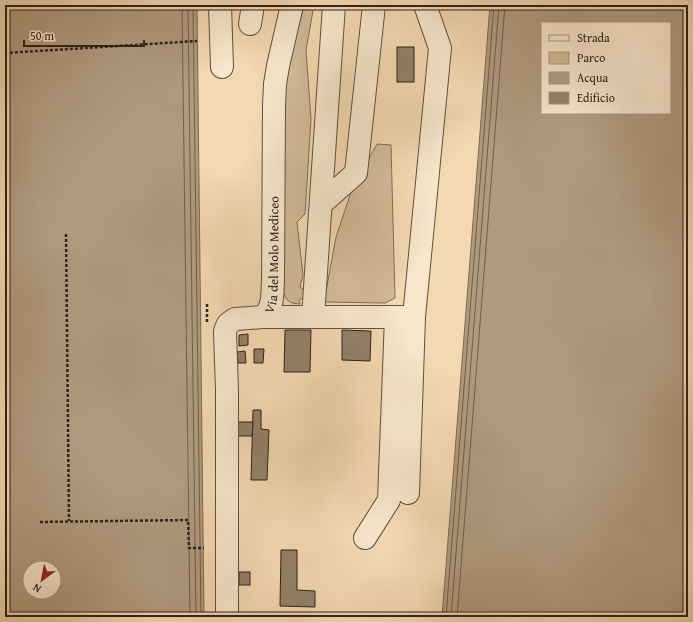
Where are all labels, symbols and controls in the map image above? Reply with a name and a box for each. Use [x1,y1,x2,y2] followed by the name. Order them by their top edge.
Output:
[24,22,144,48] scale bar
[541,22,671,114] legend
[30,27,54,44] text: 50 m
[577,29,610,46] text: Strada
[577,49,605,66] text: Parco
[577,69,608,86] text: Acqua
[577,89,615,106] text: Edificio
[259,196,283,317] street label: Via del Molo Mediceo
[22,560,62,600] north arrow
[29,579,44,597] text: N

